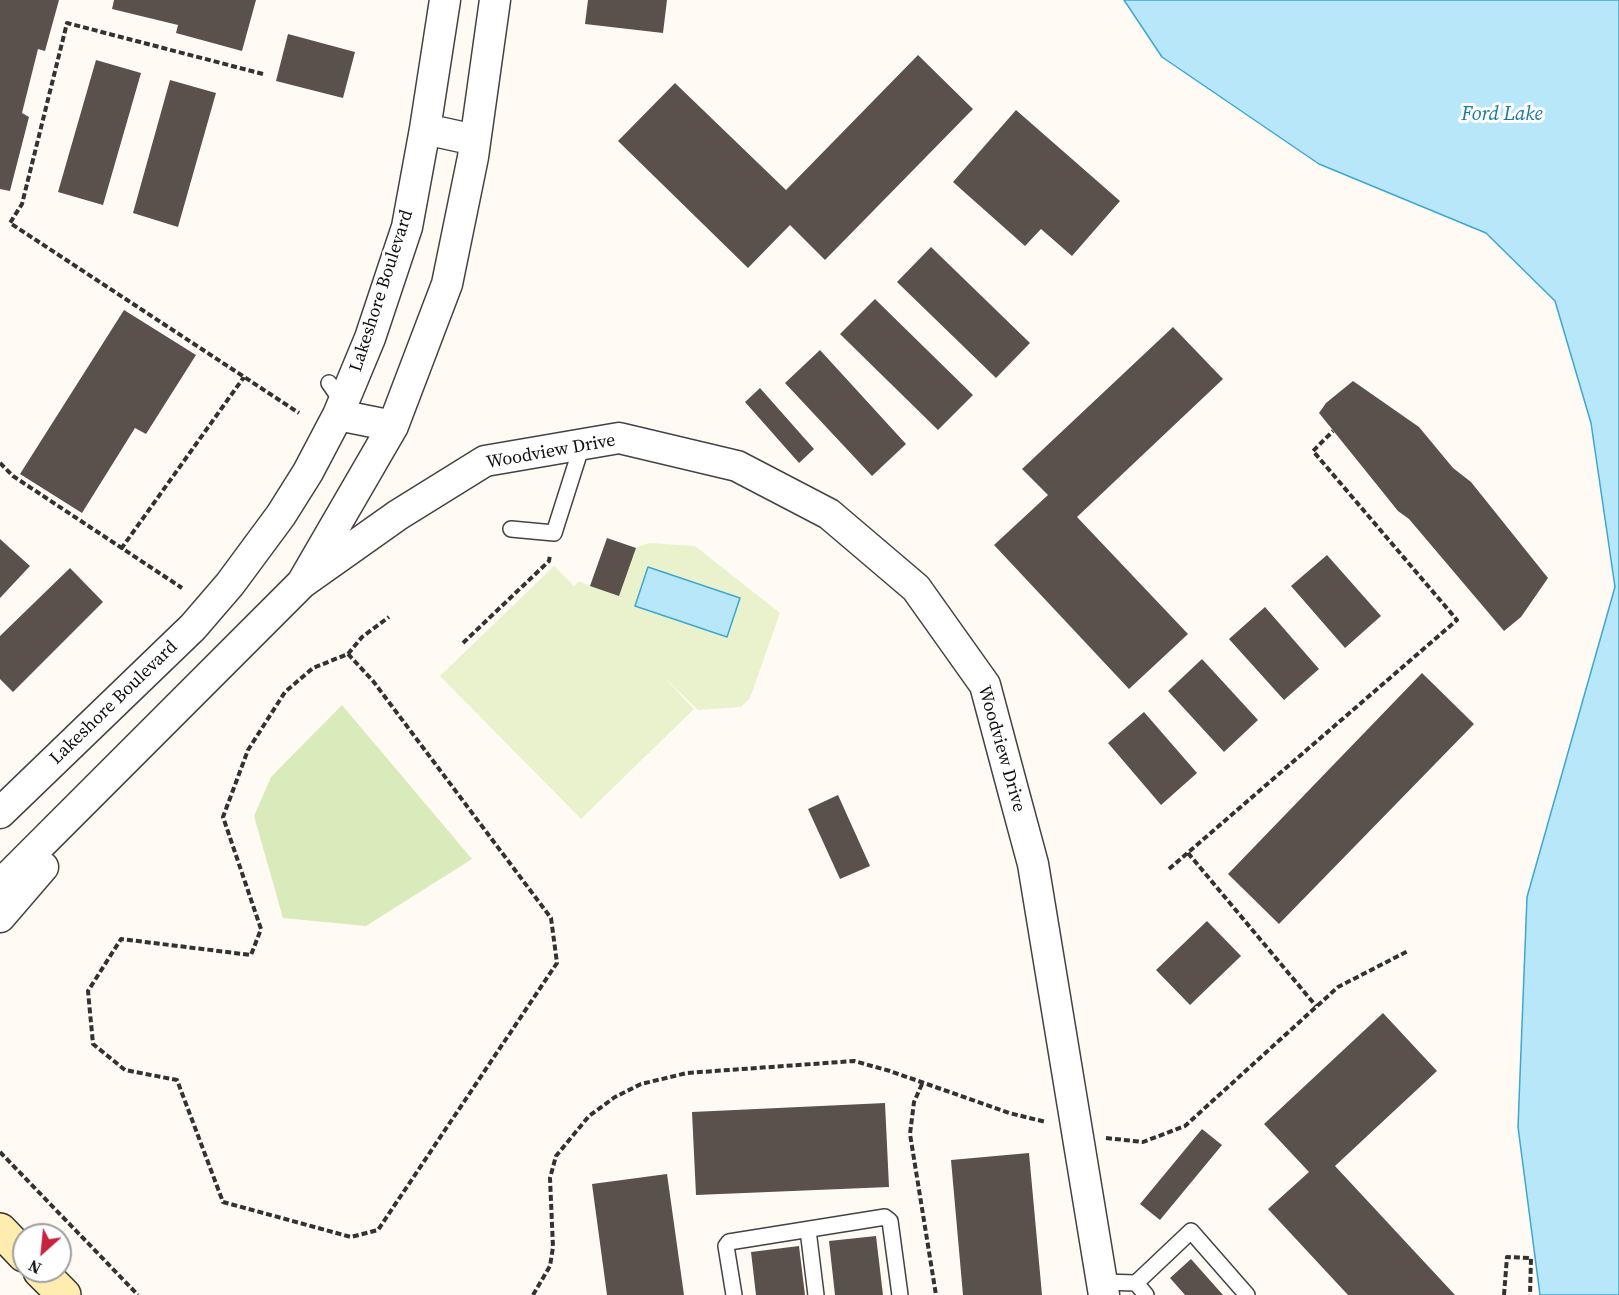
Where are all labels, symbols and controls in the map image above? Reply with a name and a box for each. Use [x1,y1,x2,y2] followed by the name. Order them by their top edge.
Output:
[1461,103,1543,127] water label: Ford Lake
[346,207,418,375] street label: Lakeshore Boulevard
[485,430,617,474] street label: Woodview Drive
[46,637,182,769] street label: Lakeshore Boulevard
[973,683,1029,815] street label: Woodview Drive
[12,1223,72,1283] north arrow
[25,1255,45,1280] text: N

